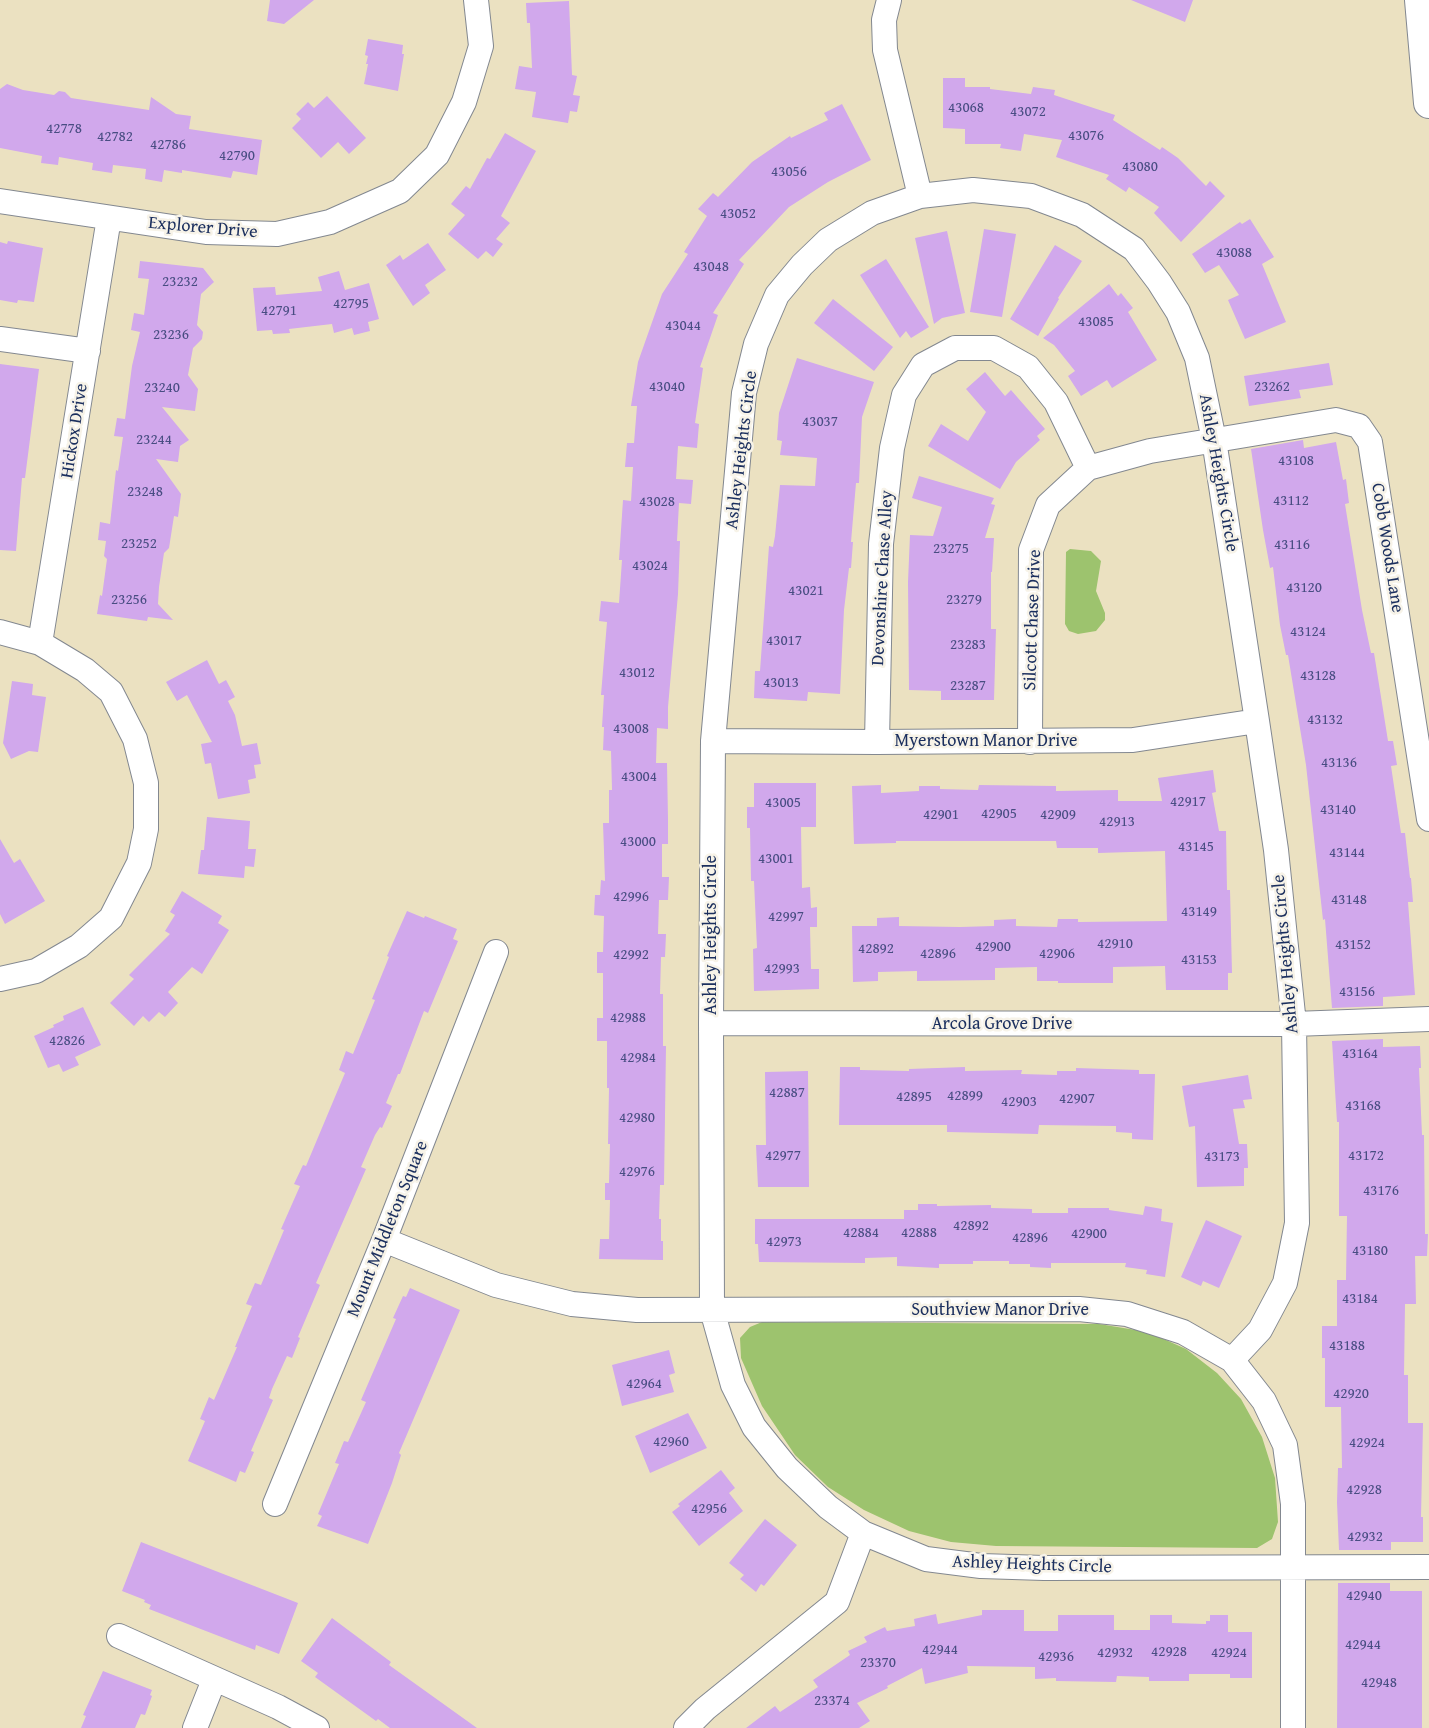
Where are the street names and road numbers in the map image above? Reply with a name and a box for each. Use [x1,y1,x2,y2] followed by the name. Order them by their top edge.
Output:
[147,212,259,244] street label: Explorer Drive
[722,369,762,531] street label: Ashley Heights Circle
[57,382,93,480] street label: Hickox Drive
[1193,392,1243,554] street label: Ashley Heights Circle
[1366,482,1408,614] street label: Cobb Woods Lane
[868,490,898,666] street label: Devonshire Chase Alley
[1020,549,1046,691] street label: Silcott Chase Drive
[895,730,1077,752] street label: Myerstown Manor Drive
[700,855,722,1015] street label: Ashley Heights Circle
[1268,873,1304,1035] street label: Ashley Heights Circle
[932,1013,1072,1035] street label: Arcola Grove Drive
[343,1138,433,1320] street label: Mount Middleton Square
[911,1299,1089,1321] street label: Southview Manor Drive
[952,1551,1112,1579] street label: Ashley Heights Circle

